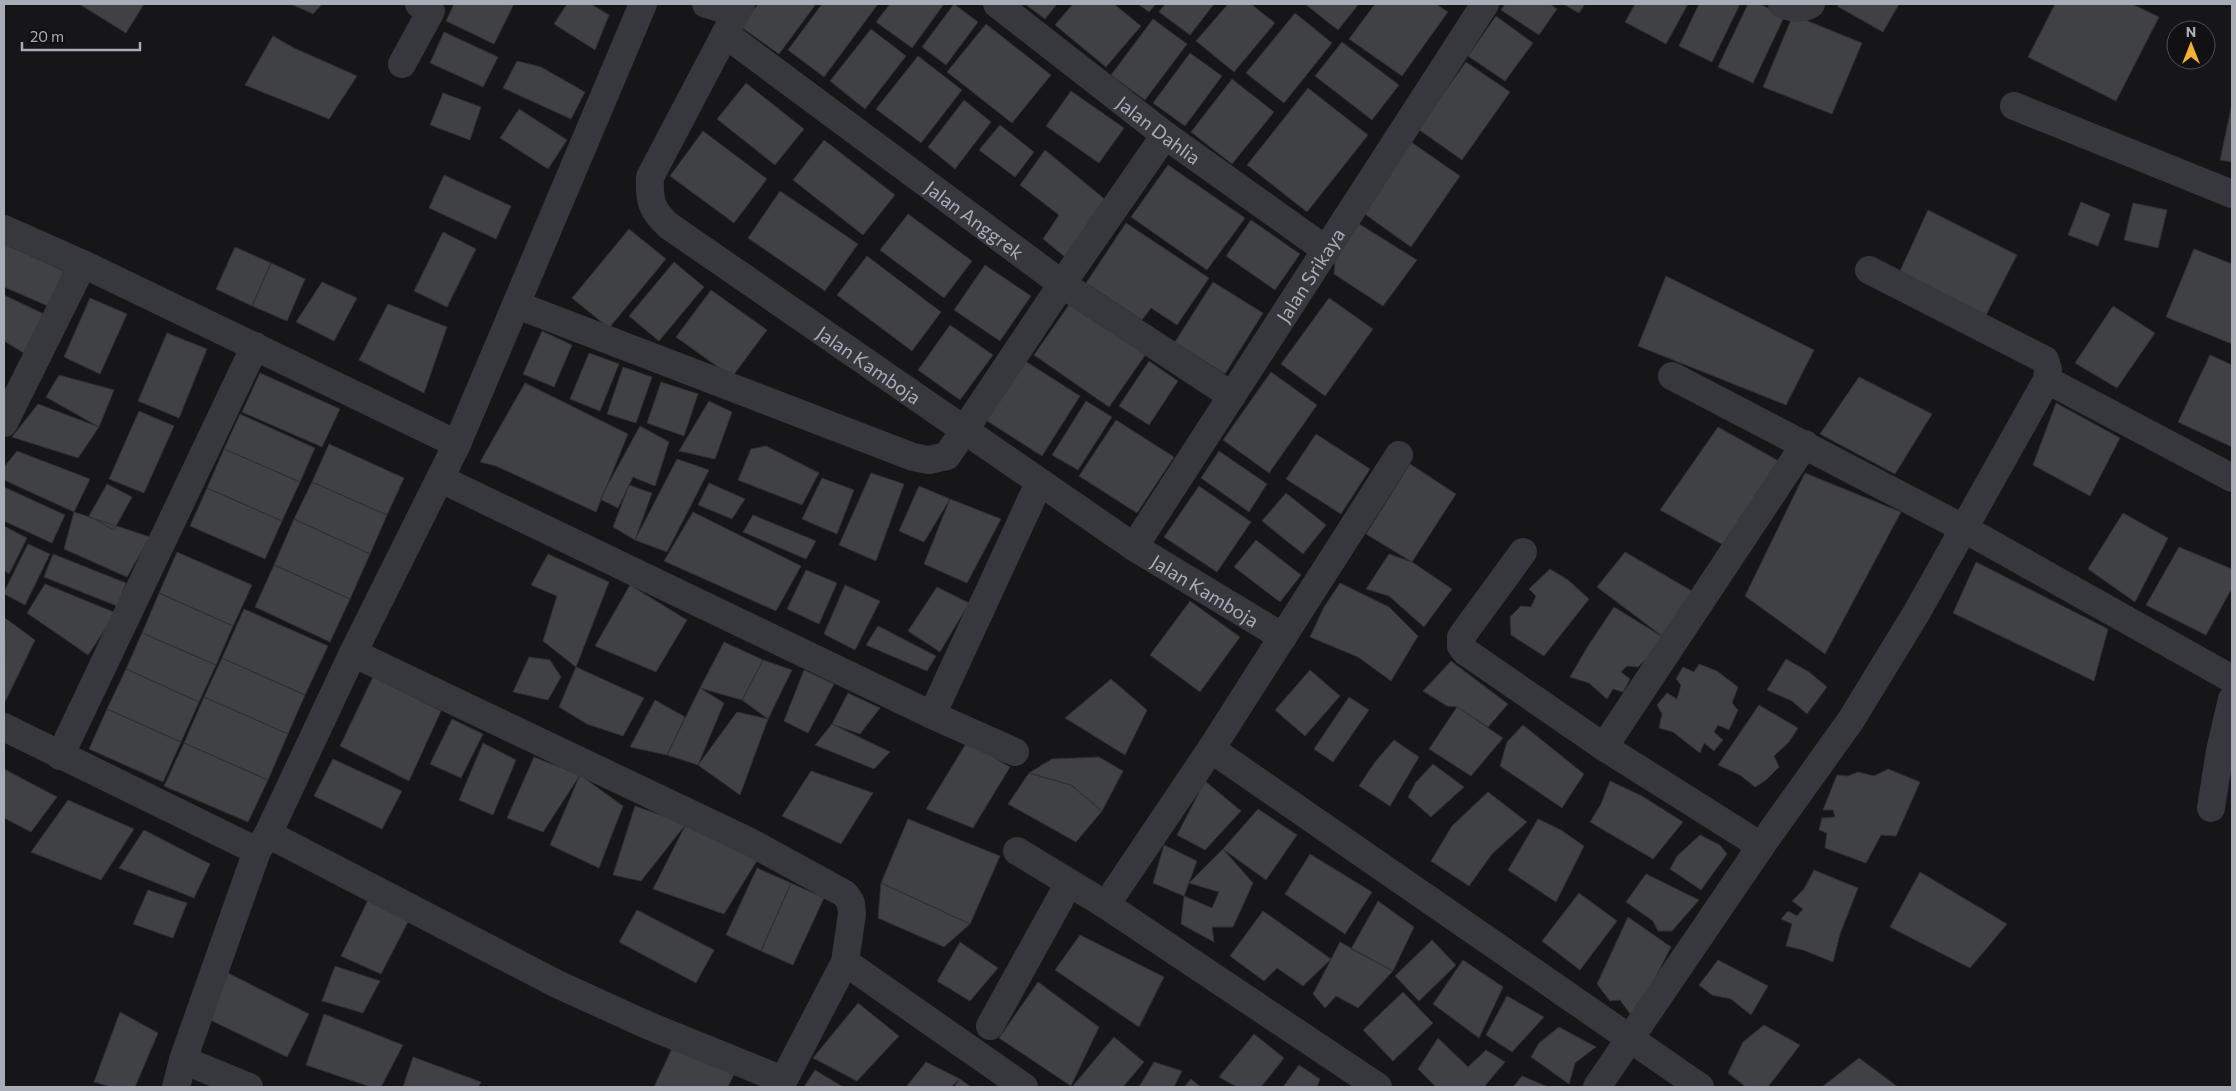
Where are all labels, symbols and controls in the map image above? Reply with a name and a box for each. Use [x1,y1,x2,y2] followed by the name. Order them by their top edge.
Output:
[22,20,140,52] scale bar
[2166,20,2216,70] north arrow
[2186,23,2196,40] text: N
[30,27,64,45] text: 20 m
[1112,90,1206,169] street label: Jalan Dahlia
[921,175,1029,263] street label: Jalan Anggrek
[1271,223,1349,327] street label: Jalan Srikaya
[813,320,926,408] street label: Jalan Kamboja
[1147,549,1263,631] street label: Jalan Kamboja

